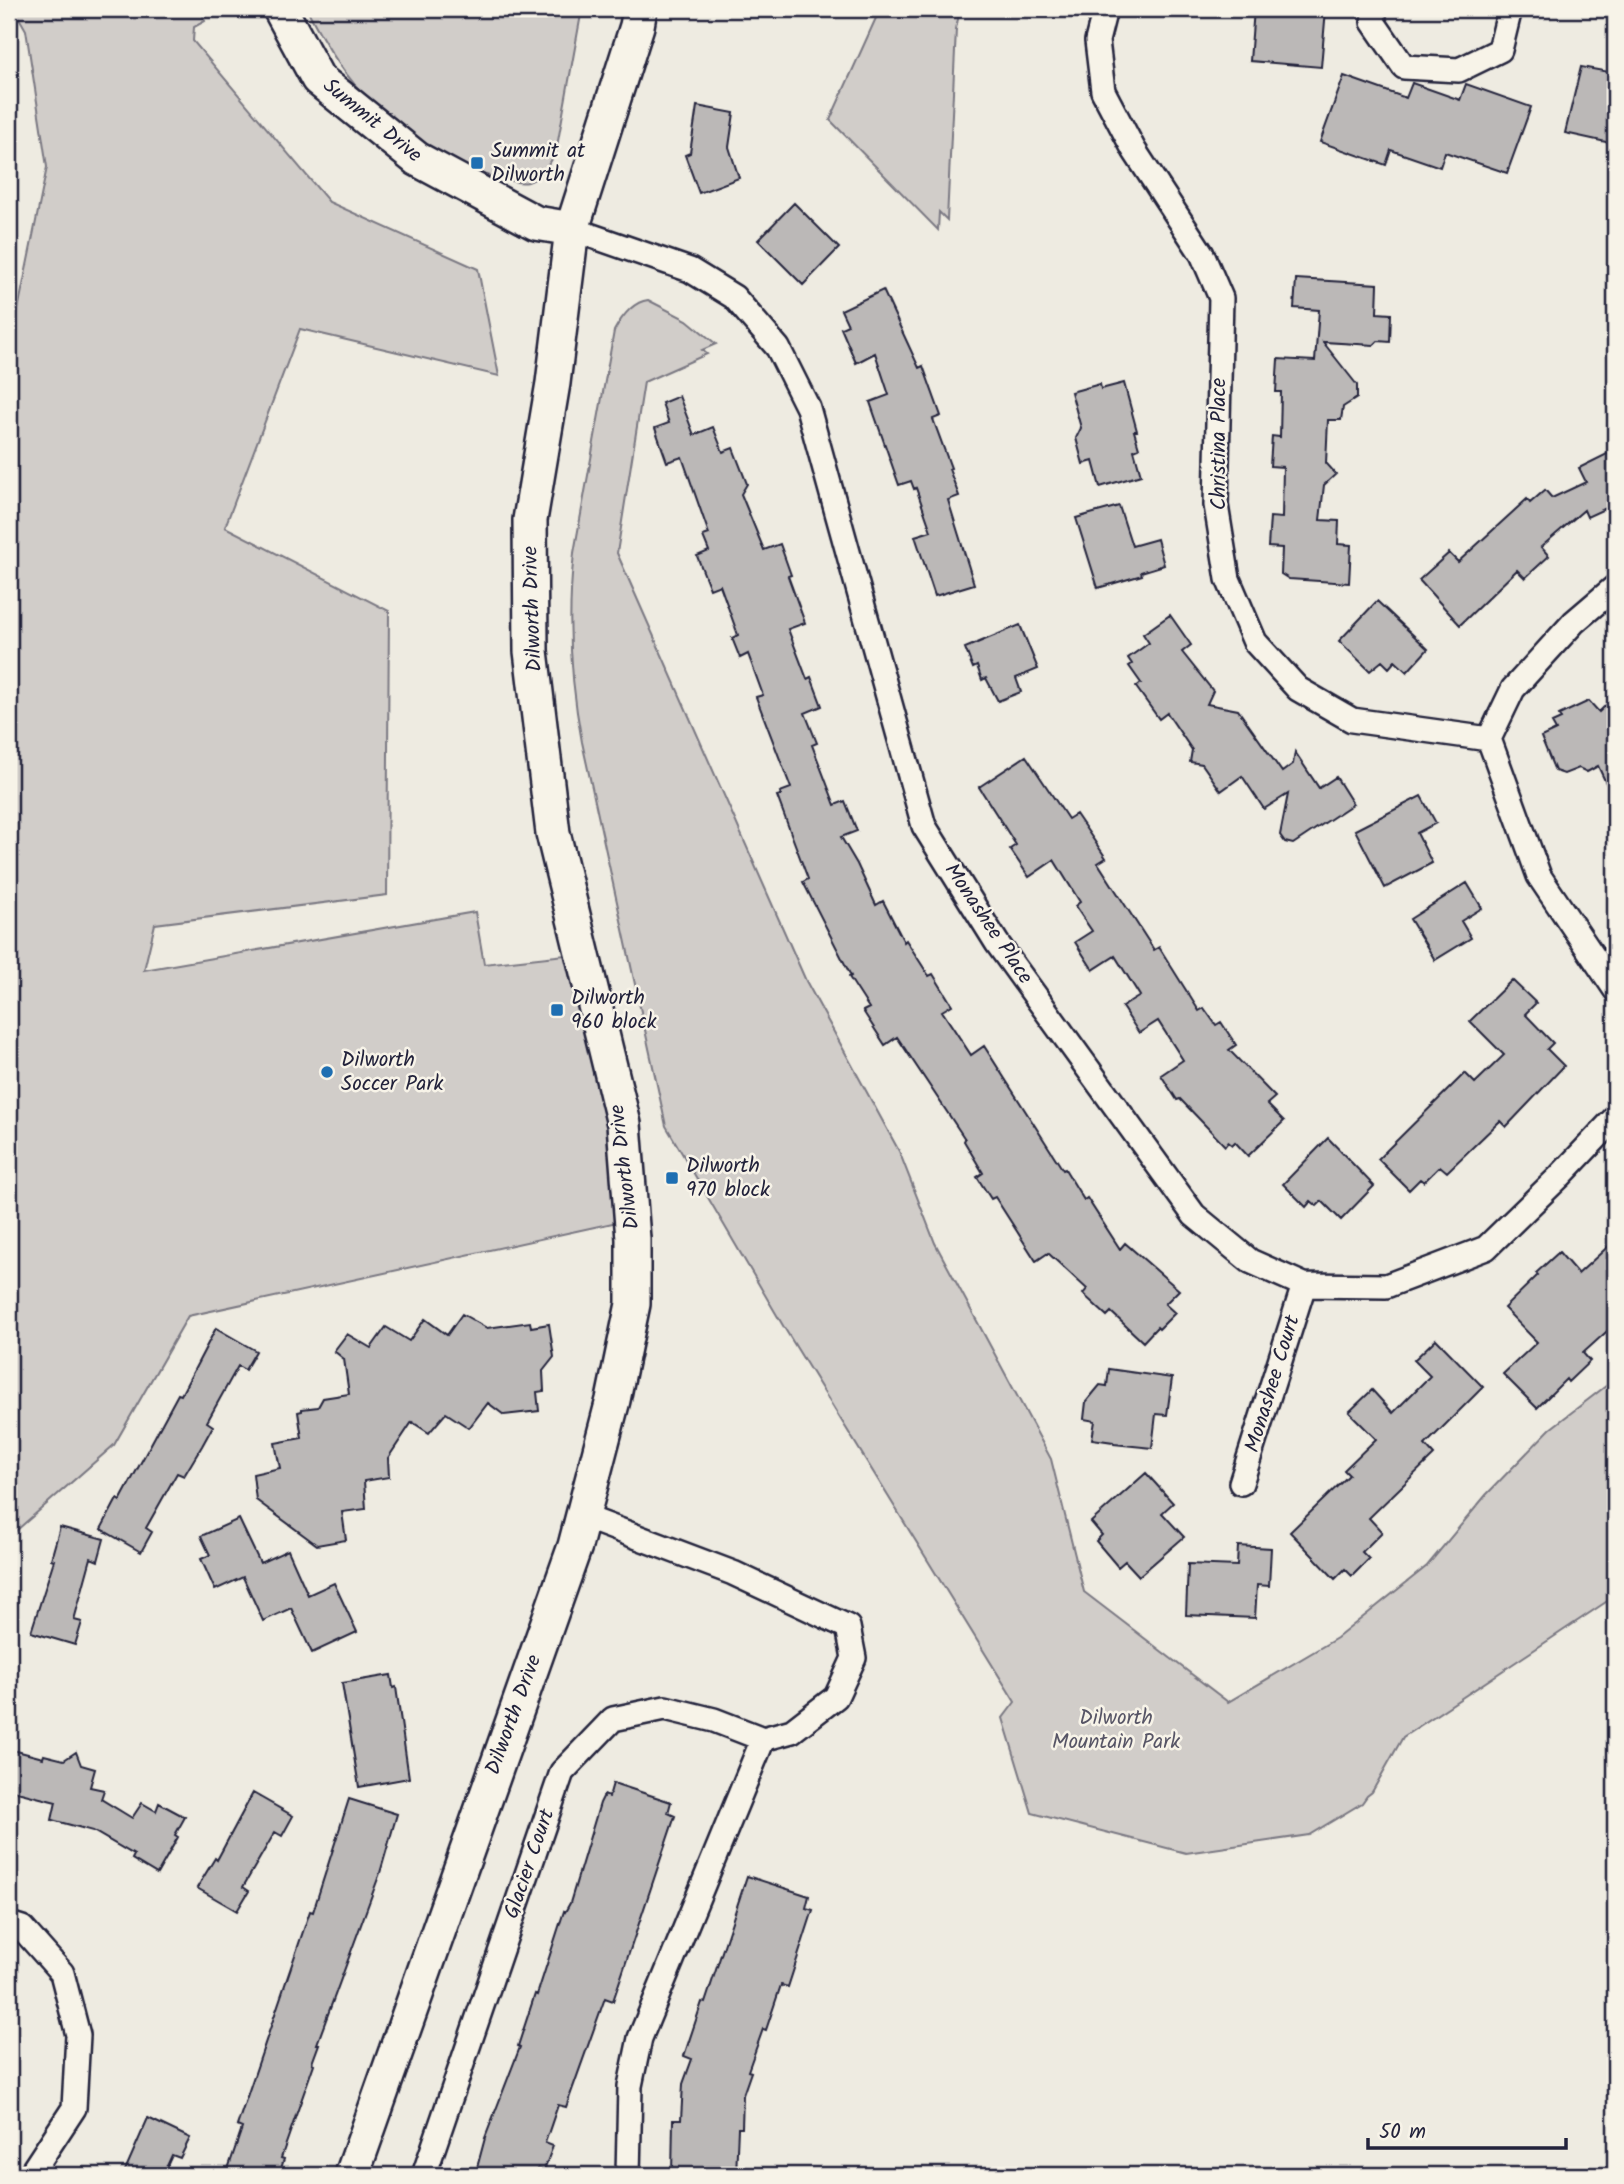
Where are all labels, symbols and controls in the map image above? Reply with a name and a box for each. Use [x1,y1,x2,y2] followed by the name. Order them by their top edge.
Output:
[315,70,429,172] street label: Summit Drive
[491,135,586,192] place label: Summit at Dilworth
[469,155,485,171] marker: Summit at Dilworth
[1203,377,1236,510] street label: Christina Place
[514,545,552,672] street label: Dilworth Drive
[935,857,1041,992] street label: Monashee Place
[571,982,657,1039] place label: Dilworth 960 block
[549,1002,565,1018] marker: Dilworth 960 block
[341,1044,443,1101] place label: Dilworth Soccer Park
[319,1064,335,1080] marker: Dilworth Soccer Park
[601,1102,649,1231] street label: Dilworth Drive
[686,1150,770,1207] place label: Dilworth 970 block
[664,1170,680,1186] marker: Dilworth 970 block
[1236,1310,1310,1457] street label: Monashee Court
[477,1650,551,1780] street label: Dilworth Drive
[1052,1702,1180,1759] park label: Dilworth Mountain Park
[496,1804,564,1923] street label: Glacier Court
[1368,2107,1566,2151] scale bar
[1379,2116,1426,2149] text: 50 m

